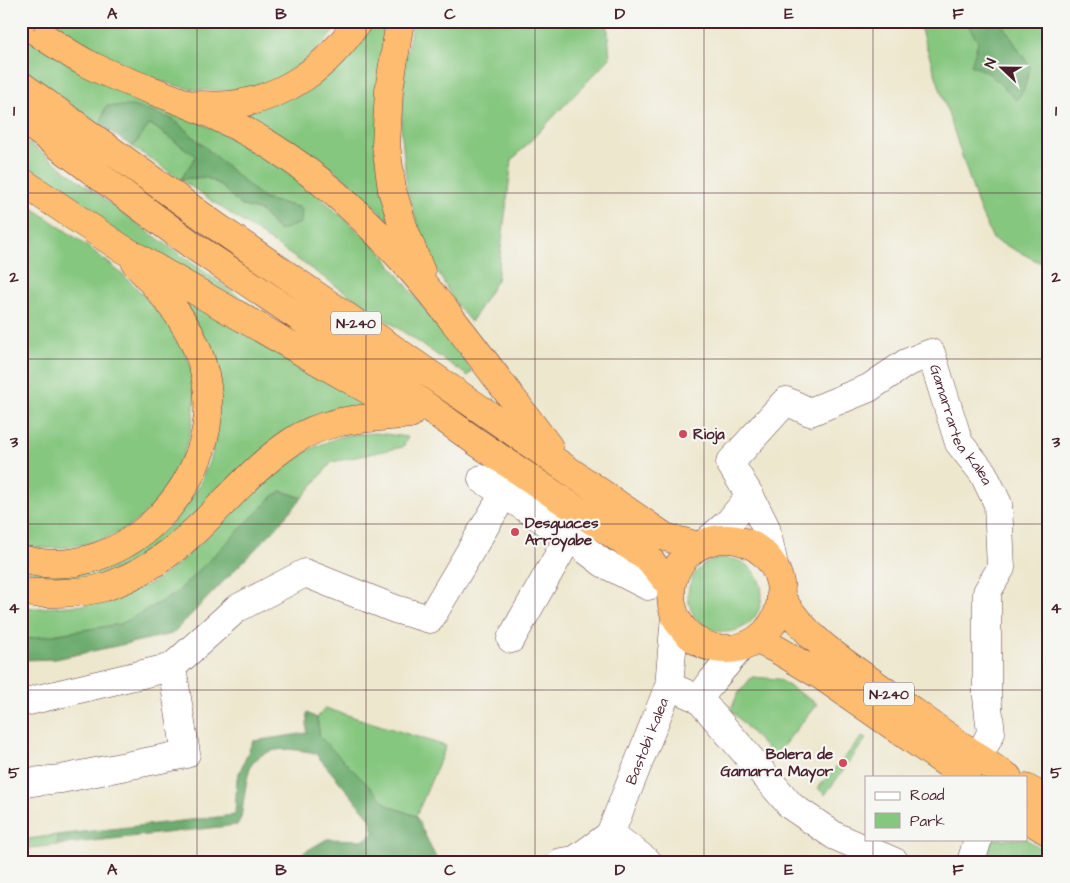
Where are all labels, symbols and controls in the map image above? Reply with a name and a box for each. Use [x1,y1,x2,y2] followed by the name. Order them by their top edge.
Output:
[107,3,118,25] text: A
[275,3,287,25] text: B
[444,3,456,25] text: C
[615,3,626,25] text: D
[784,3,794,25] text: E
[952,3,964,25] text: F
[978,42,1028,92] north arrow
[980,55,1002,71] text: N
[13,100,16,122] text: 1
[1055,100,1058,122] text: 1
[8,266,19,288] text: 2
[1050,266,1061,288] text: 2
[331,312,381,334] road number: N-240
[924,362,997,489] street label: Gamarrartea kalea
[693,424,725,445] place label: Rioja
[677,428,689,440] marker: Rioja
[9,431,19,453] text: 3
[1051,431,1061,453] text: 3
[525,513,599,552] place label: Desguaces Arroyabe
[509,526,521,538] marker: Desguaces Arroyabe
[9,597,20,619] text: 4
[1051,597,1062,619] text: 4
[864,682,914,706] road number: N-240
[621,694,674,788] street label: Bastobi kalea
[721,744,834,783] place label: Bolera de Gamarra Mayor
[837,757,849,769] marker: Bolera de Gamarra Mayor
[8,762,20,784] text: 5
[1050,762,1062,784] text: 5
[865,776,1028,840] legend
[910,785,945,806] text: Road
[910,811,945,832] text: Park
[107,859,118,881] text: A
[275,859,287,881] text: B
[444,859,456,881] text: C
[615,859,626,881] text: D
[784,859,794,881] text: E
[952,859,964,881] text: F

